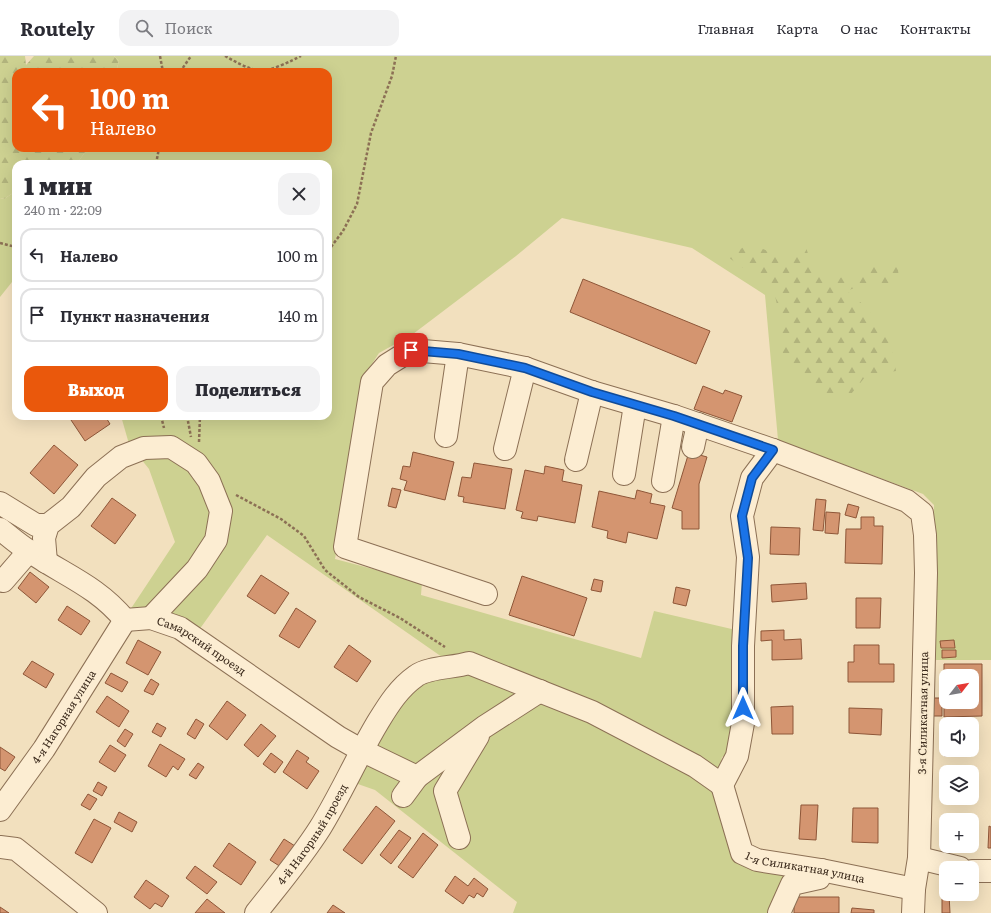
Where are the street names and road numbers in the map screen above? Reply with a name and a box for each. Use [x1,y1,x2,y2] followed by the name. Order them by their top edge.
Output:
[155,612,250,679] street label: Самарский проезд
[913,651,931,775] street label: 3-я Силикатная улица
[27,666,99,766] street label: 4-я Нагорная улица
[273,780,351,888] street label: 4-й Нагорный проезд
[743,847,867,886] street label: 1-я Силикатная улица

